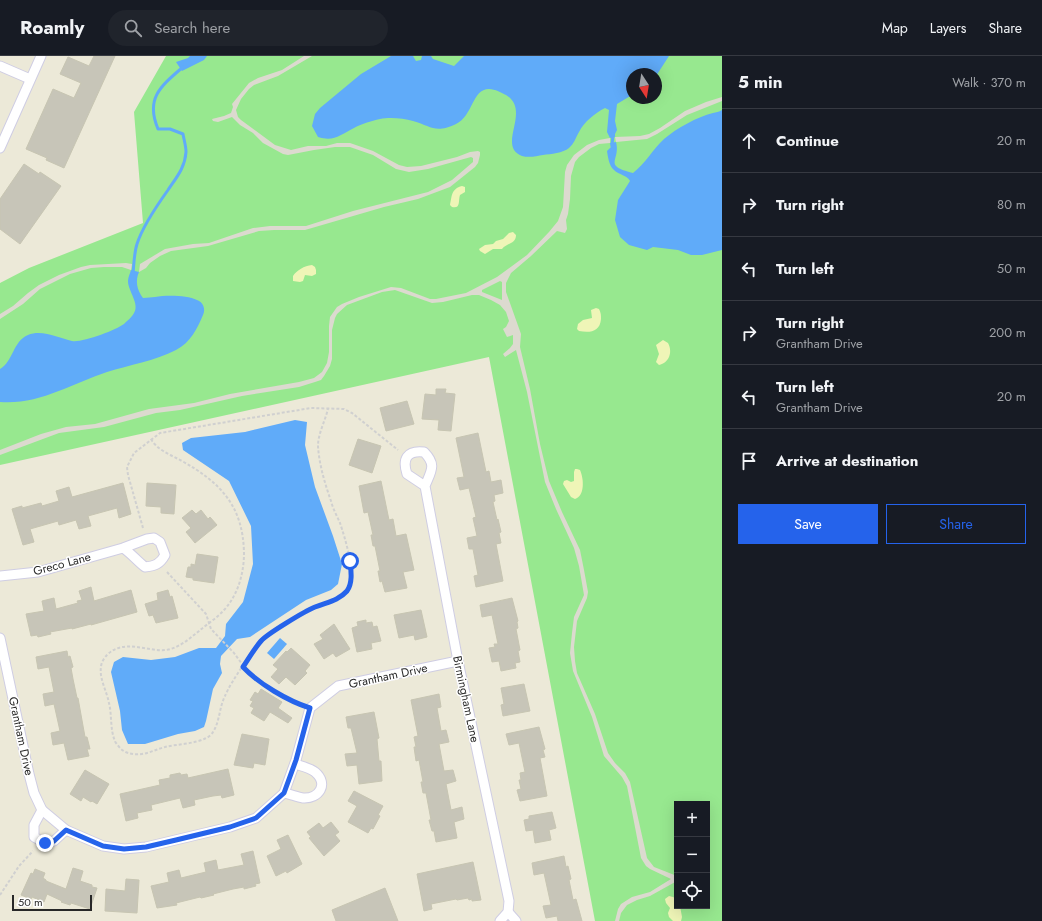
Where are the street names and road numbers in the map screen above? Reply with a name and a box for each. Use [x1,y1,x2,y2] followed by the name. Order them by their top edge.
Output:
[31,548,93,580] street label: Greco Lane
[448,654,484,744] street label: Birmingham Lane
[347,659,429,693] street label: Grantham Drive
[4,695,38,777] street label: Grantham Drive

